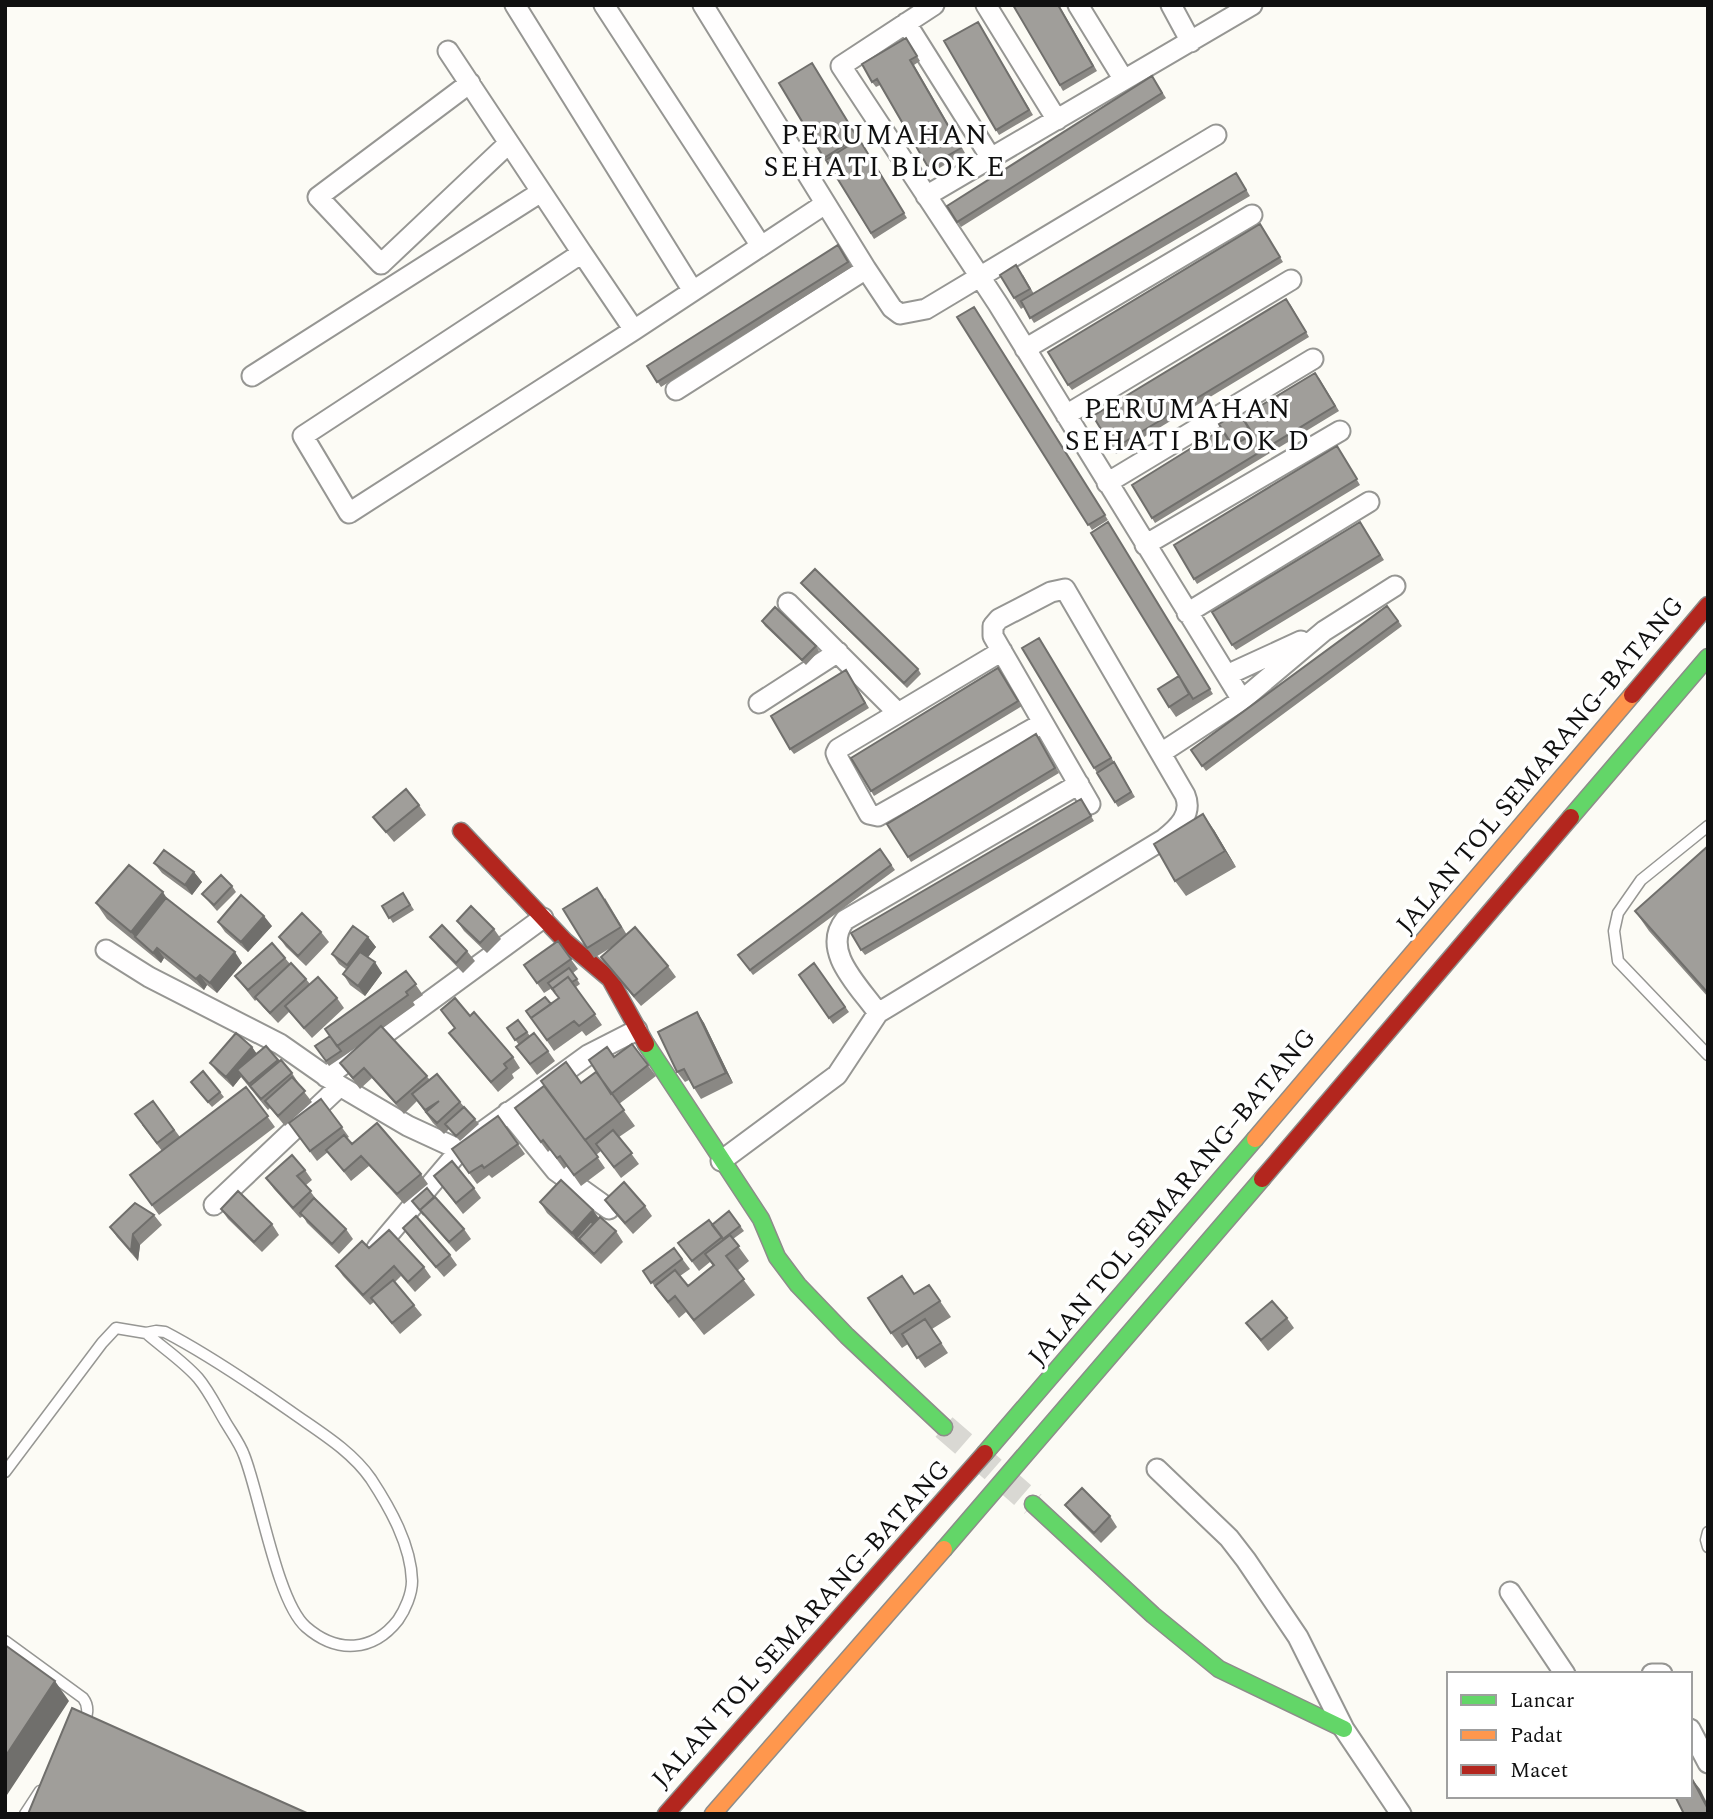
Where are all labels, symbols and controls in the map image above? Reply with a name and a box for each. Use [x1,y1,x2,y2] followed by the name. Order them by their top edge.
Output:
[764,114,1006,189] district label: PERUMAHAN SEHATI BLOK E
[1065,388,1311,463] district label: PERUMAHAN SEHATI BLOK D
[1386,587,1694,943] street label: JALAN TOL SEMARANG–BATANG
[1018,1019,1326,1375] street label: JALAN TOL SEMARANG–BATANG
[642,1451,960,1797] street label: JALAN TOL SEMARANG–BATANG
[1447,1672,1692,1798] legend
[1510,1685,1574,1717] text: Lancar
[1510,1720,1563,1752] text: Padat
[1510,1755,1568,1787] text: Macet

